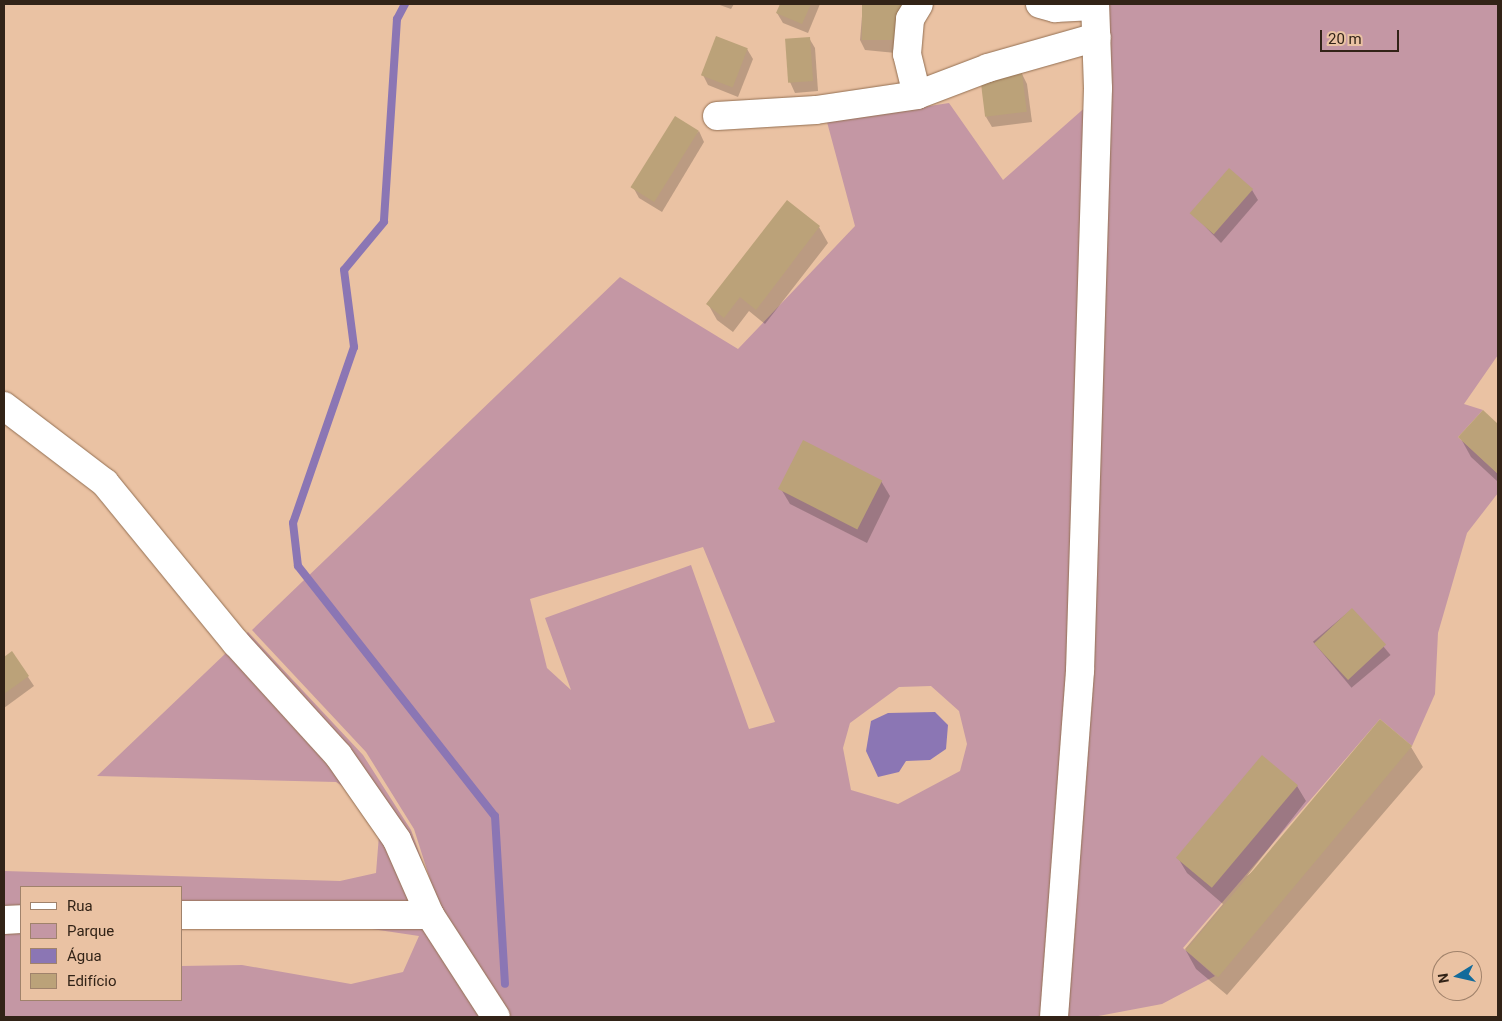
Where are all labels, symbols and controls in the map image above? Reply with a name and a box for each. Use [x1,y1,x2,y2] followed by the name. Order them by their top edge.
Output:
[1322,20,1401,52] scale bar
[1328,30,1362,48] text: 20 m
[20,886,182,1001] legend
[67,897,93,915] text: Rua
[67,922,114,940] text: Parque
[67,947,102,965] text: Água
[1432,951,1482,1001] north arrow
[67,972,116,990] text: Edifício
[1434,972,1452,984] text: N

